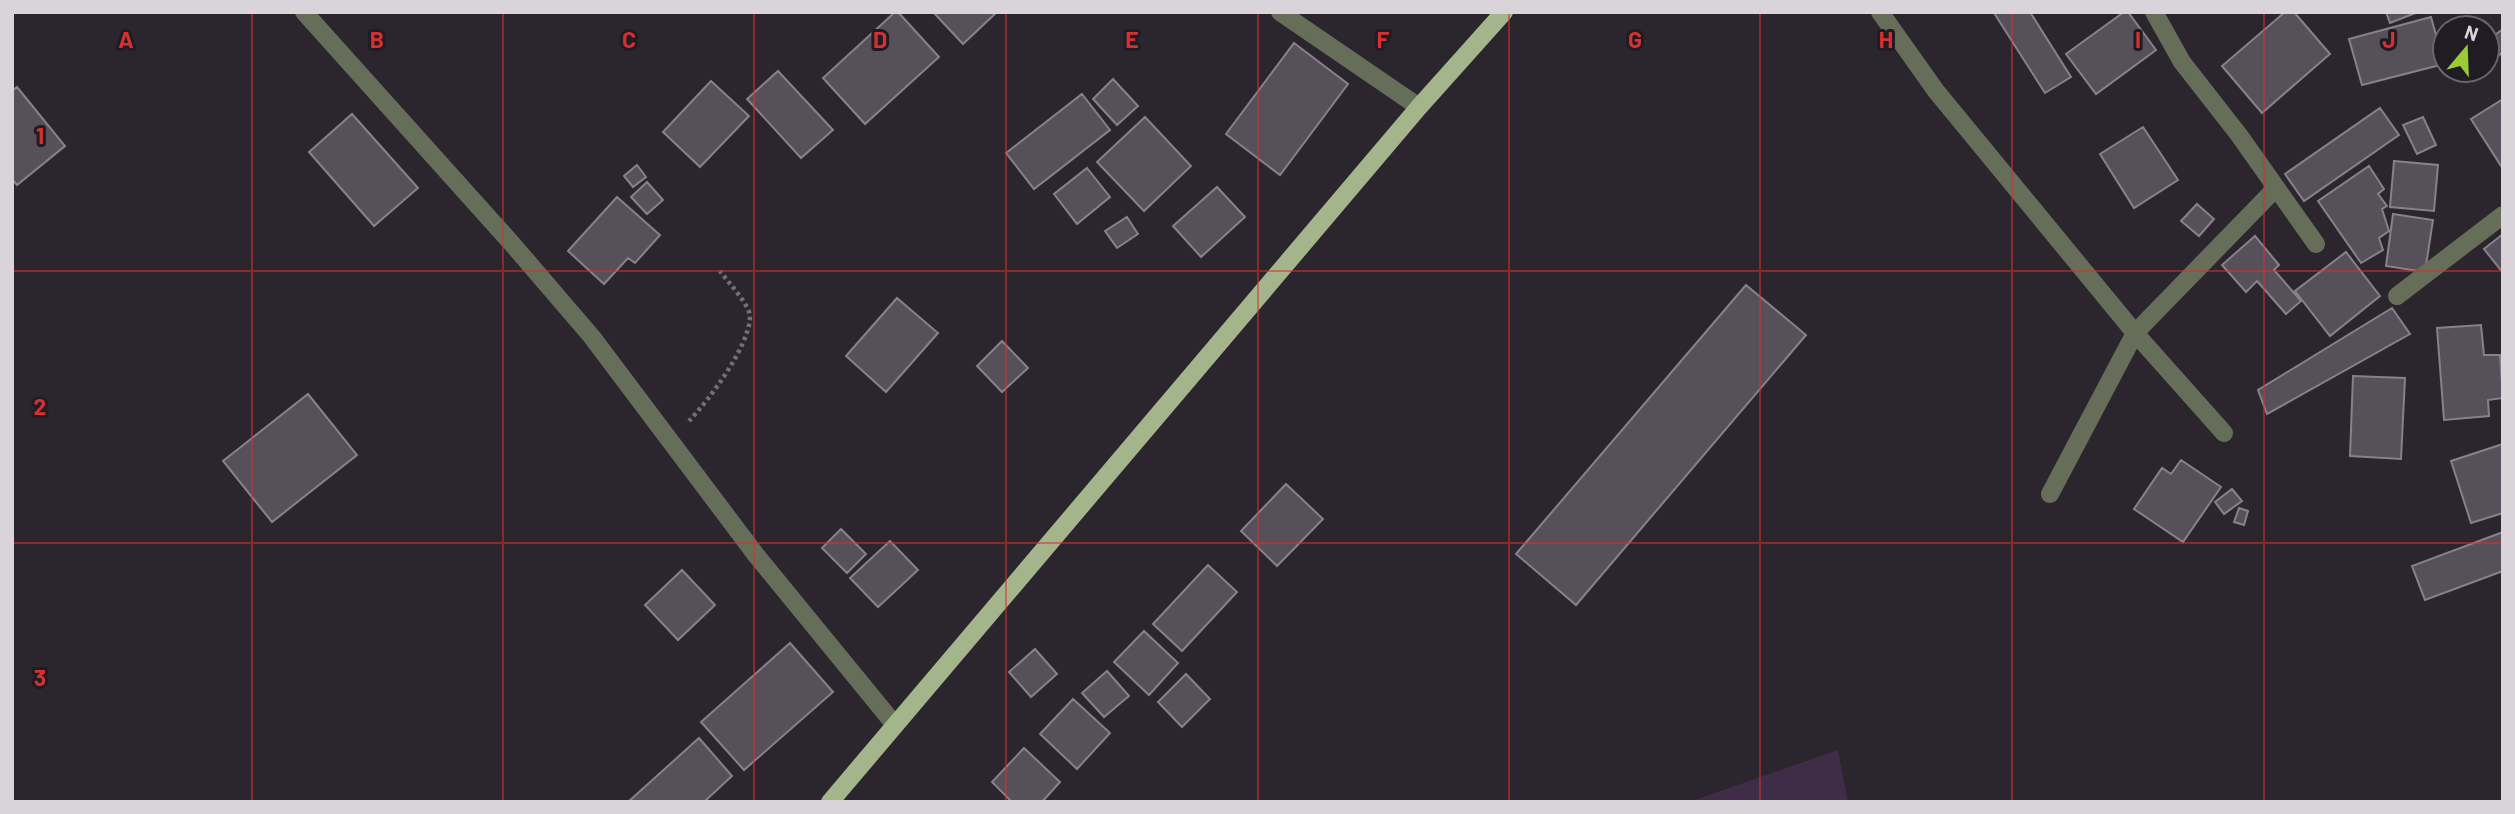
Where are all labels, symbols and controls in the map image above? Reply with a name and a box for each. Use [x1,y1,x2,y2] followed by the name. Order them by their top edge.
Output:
[2431,14,2501,84] north arrow
[2462,20,2481,45] text: N
[118,25,134,53] text: A
[370,25,384,53] text: B
[622,25,636,53] text: C
[873,25,887,53] text: D
[1125,25,1139,53] text: E
[1377,25,1390,53] text: F
[1628,25,1642,53] text: G
[1879,25,1893,53] text: H
[2135,25,2141,53] text: I
[2382,25,2396,53] text: J
[36,121,44,149] text: 1
[34,392,46,420] text: 2
[34,663,46,691] text: 3

